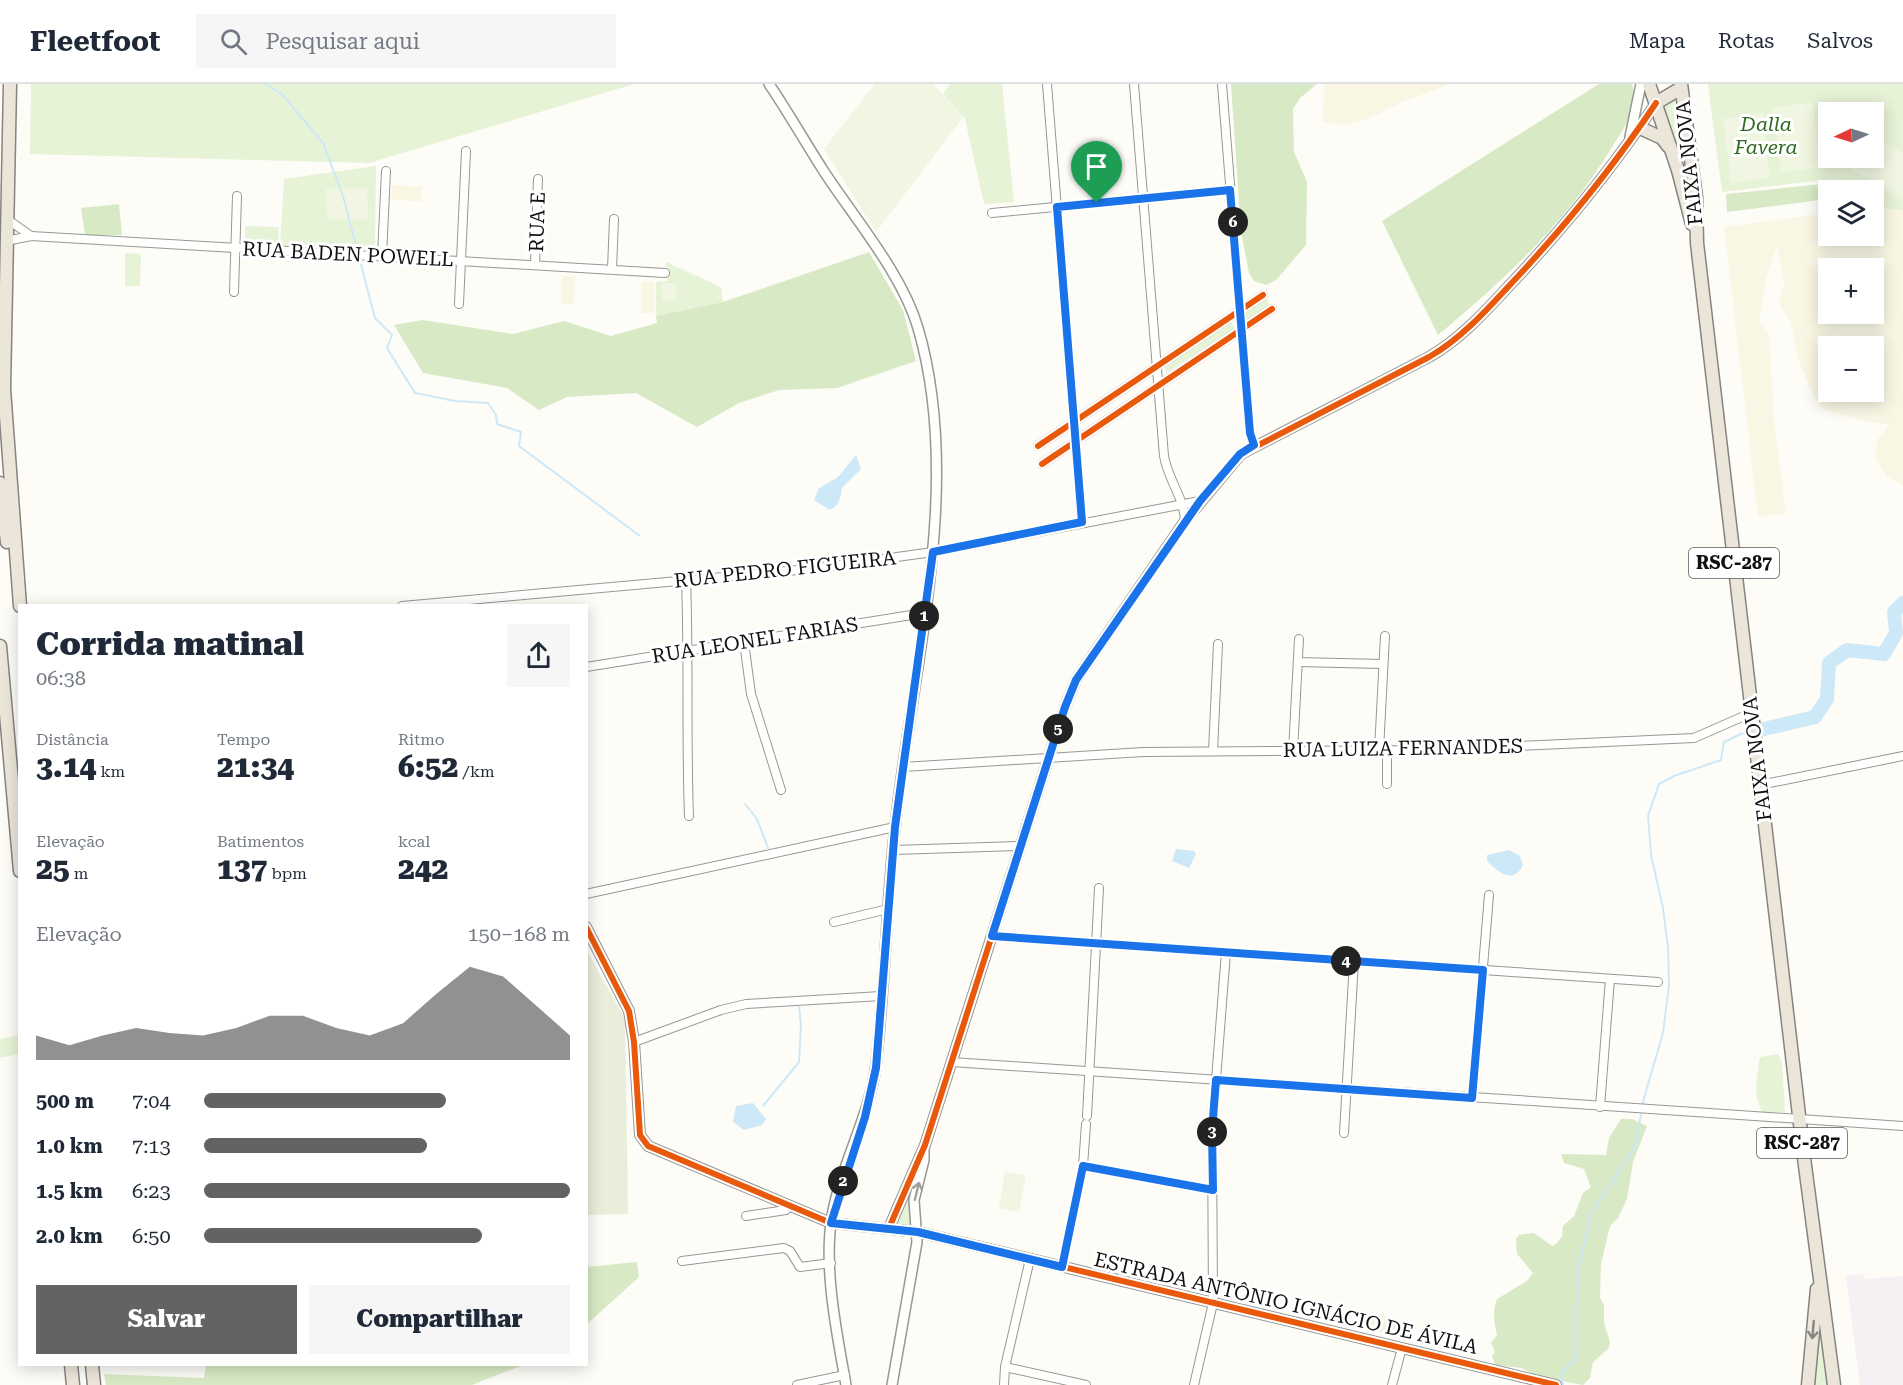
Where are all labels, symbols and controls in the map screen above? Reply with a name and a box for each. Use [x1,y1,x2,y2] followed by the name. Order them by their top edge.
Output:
[196,14,616,68] search box
[30,25,160,58] text: Fleetfoot
[217,25,250,58] icon: search
[265,29,420,54] text: Pesquisar aqui
[1629,29,1685,53] text: Mapa
[1718,29,1774,53] text: Rotas
[1807,29,1873,53] text: Salvos
[1671,100,1707,226] street label: FAIXA NOVA
[1818,102,1884,168] north arrow
[1818,102,1884,402] map controls
[1733,112,1798,159] park label: Dalla Favera
[1071,141,1122,203] pin
[1080,150,1113,183] icon: arrive
[1818,180,1884,246] button: layers
[524,191,550,253] street label: RUA E
[1218,207,1248,237] pin: 6
[1229,212,1237,231] text: 6
[242,236,454,272] street label: RUA BADEN POWELL
[1818,258,1884,324] button: +
[1818,336,1884,402] button: −
[673,545,897,593] street label: RUA PEDRO FIGUEIRA
[1689,548,1779,578] road number: RSC-287
[909,601,939,631] pin: 1
[920,606,928,625] text: 1
[650,612,860,668] street label: RUA LEONEL FARIAS
[36,624,304,663] text: Corrida matinal
[507,624,570,687] button: share
[36,666,86,690] text: 06:38
[1737,695,1777,823] street label: FAIXA NOVA
[1043,714,1073,744] pin: 5
[1054,719,1062,738] text: 5
[36,730,109,749] text: Distância
[217,730,270,749] text: Tempo
[398,730,445,749] text: Ritmo
[1283,734,1523,762] street label: RUA LUIZA FERNANDES
[36,749,96,784] text: 3.14
[217,749,294,784] text: 21:34
[398,749,458,784] text: 6:52
[96,762,125,781] text: km
[458,762,495,781] text: /km
[36,832,105,851] text: Elevação
[217,832,304,851] text: Batimentos
[398,832,430,851] text: kcal
[36,851,70,886] text: 25
[217,851,267,886] text: 137
[398,851,448,886] text: 242
[70,864,88,883] text: m
[267,864,307,883] text: bpm
[36,922,122,946] text: Elevação
[467,922,570,946] text: 150–168 m
[1331,946,1361,976] pin: 4
[1342,951,1350,970] text: 4
[36,1089,94,1113] text: 500 m
[132,1089,171,1113] text: 7:04
[1197,1117,1227,1147] pin: 3
[1208,1122,1216,1141] text: 3
[1757,1128,1847,1158] road number: RSC-287
[36,1134,103,1158] text: 1.0 km
[132,1134,171,1158] text: 7:13
[828,1166,858,1196] pin: 2
[839,1171,847,1190] text: 2
[36,1179,103,1203] text: 1.5 km
[132,1179,171,1203] text: 6:23
[911,1182,923,1201] one-way arrow
[36,1224,103,1248] text: 2.0 km
[132,1224,171,1248] text: 6:50
[1092,1247,1480,1359] street label: ESTRADA ANTÔNIO IGNÁCIO DE ÁVILA
[36,1285,297,1354] button: Salvar
[309,1285,570,1354] button: Compartilhar
[1807,1320,1818,1340] one-way arrow

